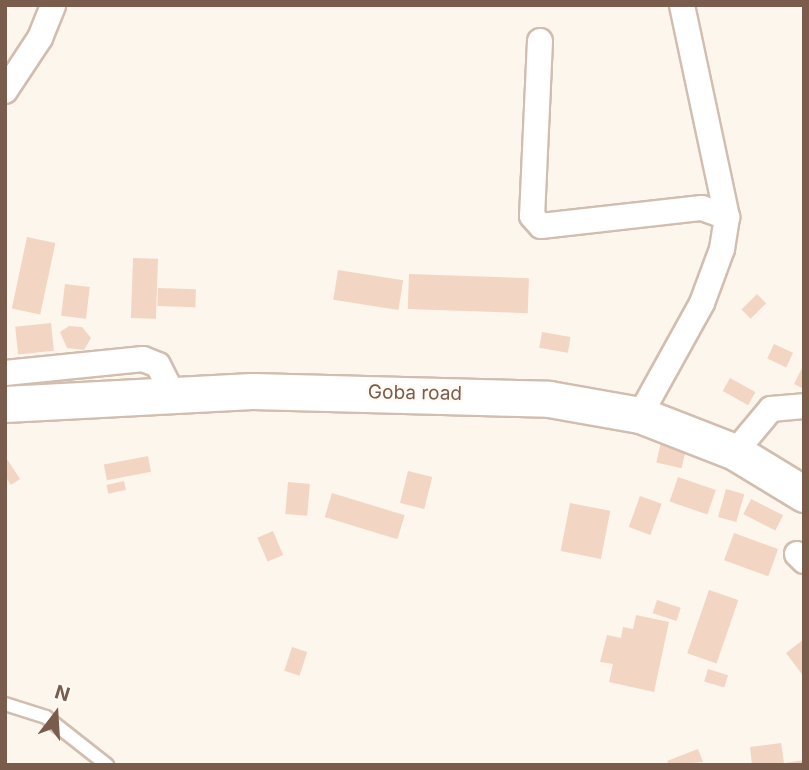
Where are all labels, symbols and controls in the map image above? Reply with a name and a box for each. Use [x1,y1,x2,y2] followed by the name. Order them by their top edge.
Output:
[368,381,462,405] street label: Goba road
[21,679,91,749] north arrow
[52,680,73,707] text: N

